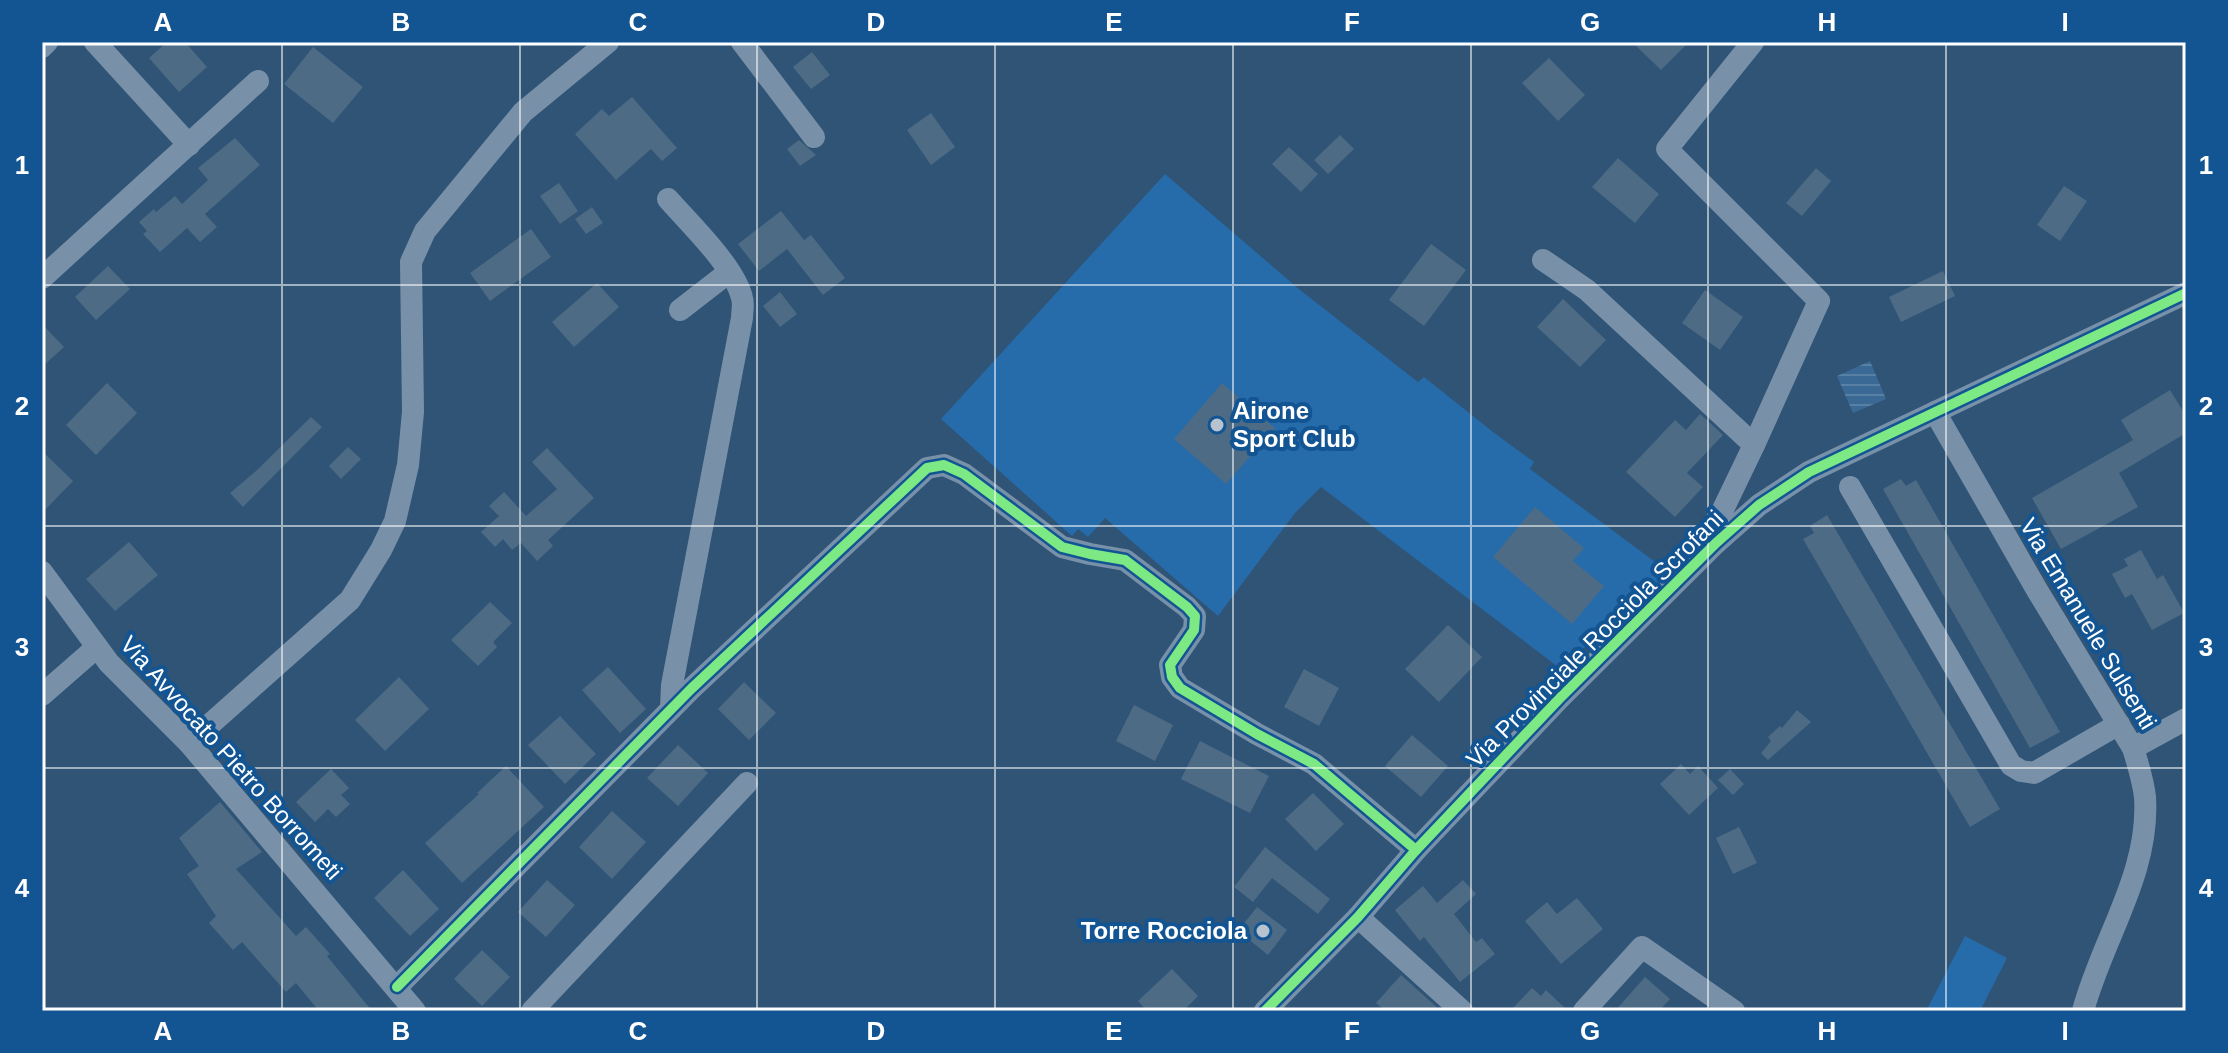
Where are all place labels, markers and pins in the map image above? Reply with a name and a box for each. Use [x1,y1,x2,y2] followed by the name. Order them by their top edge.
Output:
[1233,397,1356,452] place label: Airone Sport Club
[1208,416,1226,434] marker: Airone Sport Club
[1081,917,1248,944] place label: Torre Rocciola
[1254,922,1272,940] marker: Torre Rocciola

